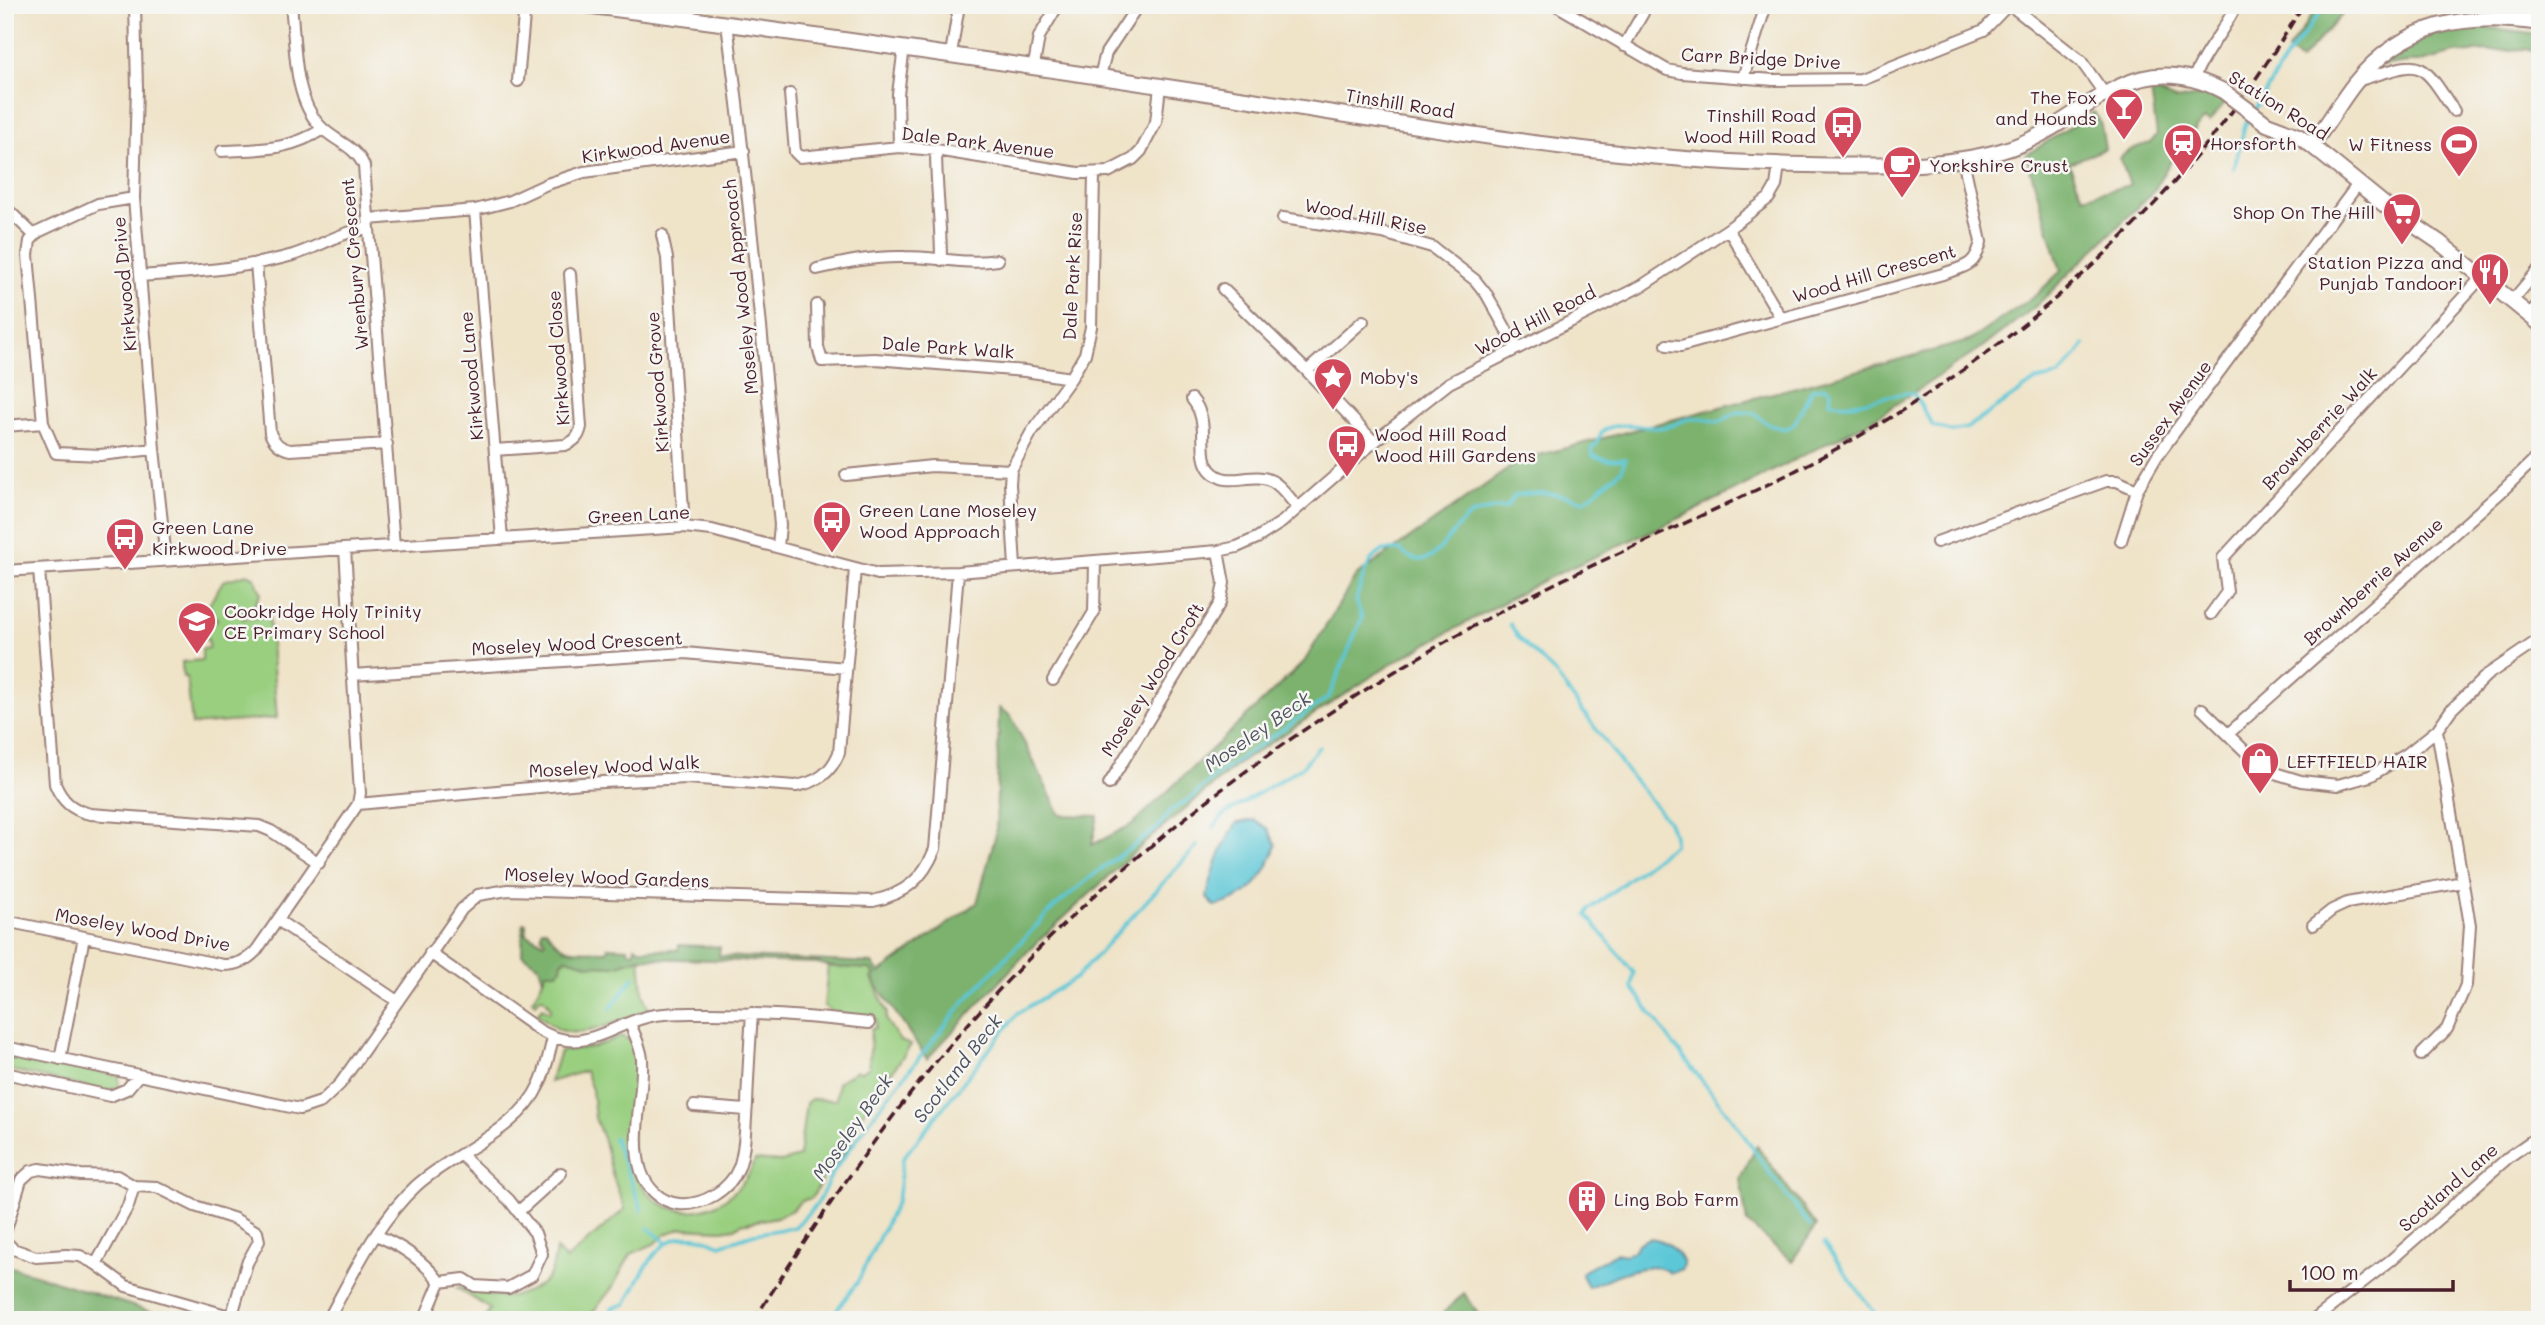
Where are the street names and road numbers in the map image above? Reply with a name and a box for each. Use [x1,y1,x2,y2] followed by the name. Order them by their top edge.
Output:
[1681,42,1841,74] street label: Carr Bridge Drive
[2224,65,2334,145] street label: Station Road
[1344,83,1456,123] street label: Tinshill Road
[900,121,1056,163] street label: Dale Park Avenue
[580,124,732,168] street label: Kirkwood Avenue
[335,177,373,351] street label: Wrenbury Crescent
[717,178,763,396] street label: Moseley Wood Approach
[1303,192,1429,240] street label: Wood Hill Rise
[1057,211,1087,341] street label: Dale Park Rise
[106,216,142,352] street label: Kirkwood Drive
[1790,238,1958,308] street label: Wood Hill Crescent
[1471,279,1599,361] street label: Wood Hill Road
[541,290,575,426] street label: Kirkwood Close
[453,311,489,441] street label: Kirkwood Lane
[640,311,674,453] street label: Kirkwood Grove
[881,330,1015,364] street label: Dale Park Walk
[2123,355,2217,471] street label: Sussex Avenue
[2256,362,2382,494] street label: Brownberrie Walk
[587,499,691,529] street label: Green Lane
[2298,512,2448,650] street label: Brownberrie Avenue
[1095,597,1209,761] street label: Moseley Wood Croft
[471,625,683,661] street label: Moseley Wood Crescent
[528,750,700,782] street label: Moseley Wood Walk
[504,861,710,893] street label: Moseley Wood Gardens
[53,902,233,956] street label: Moseley Wood Drive
[2393,1137,2503,1237] street label: Scotland Lane

